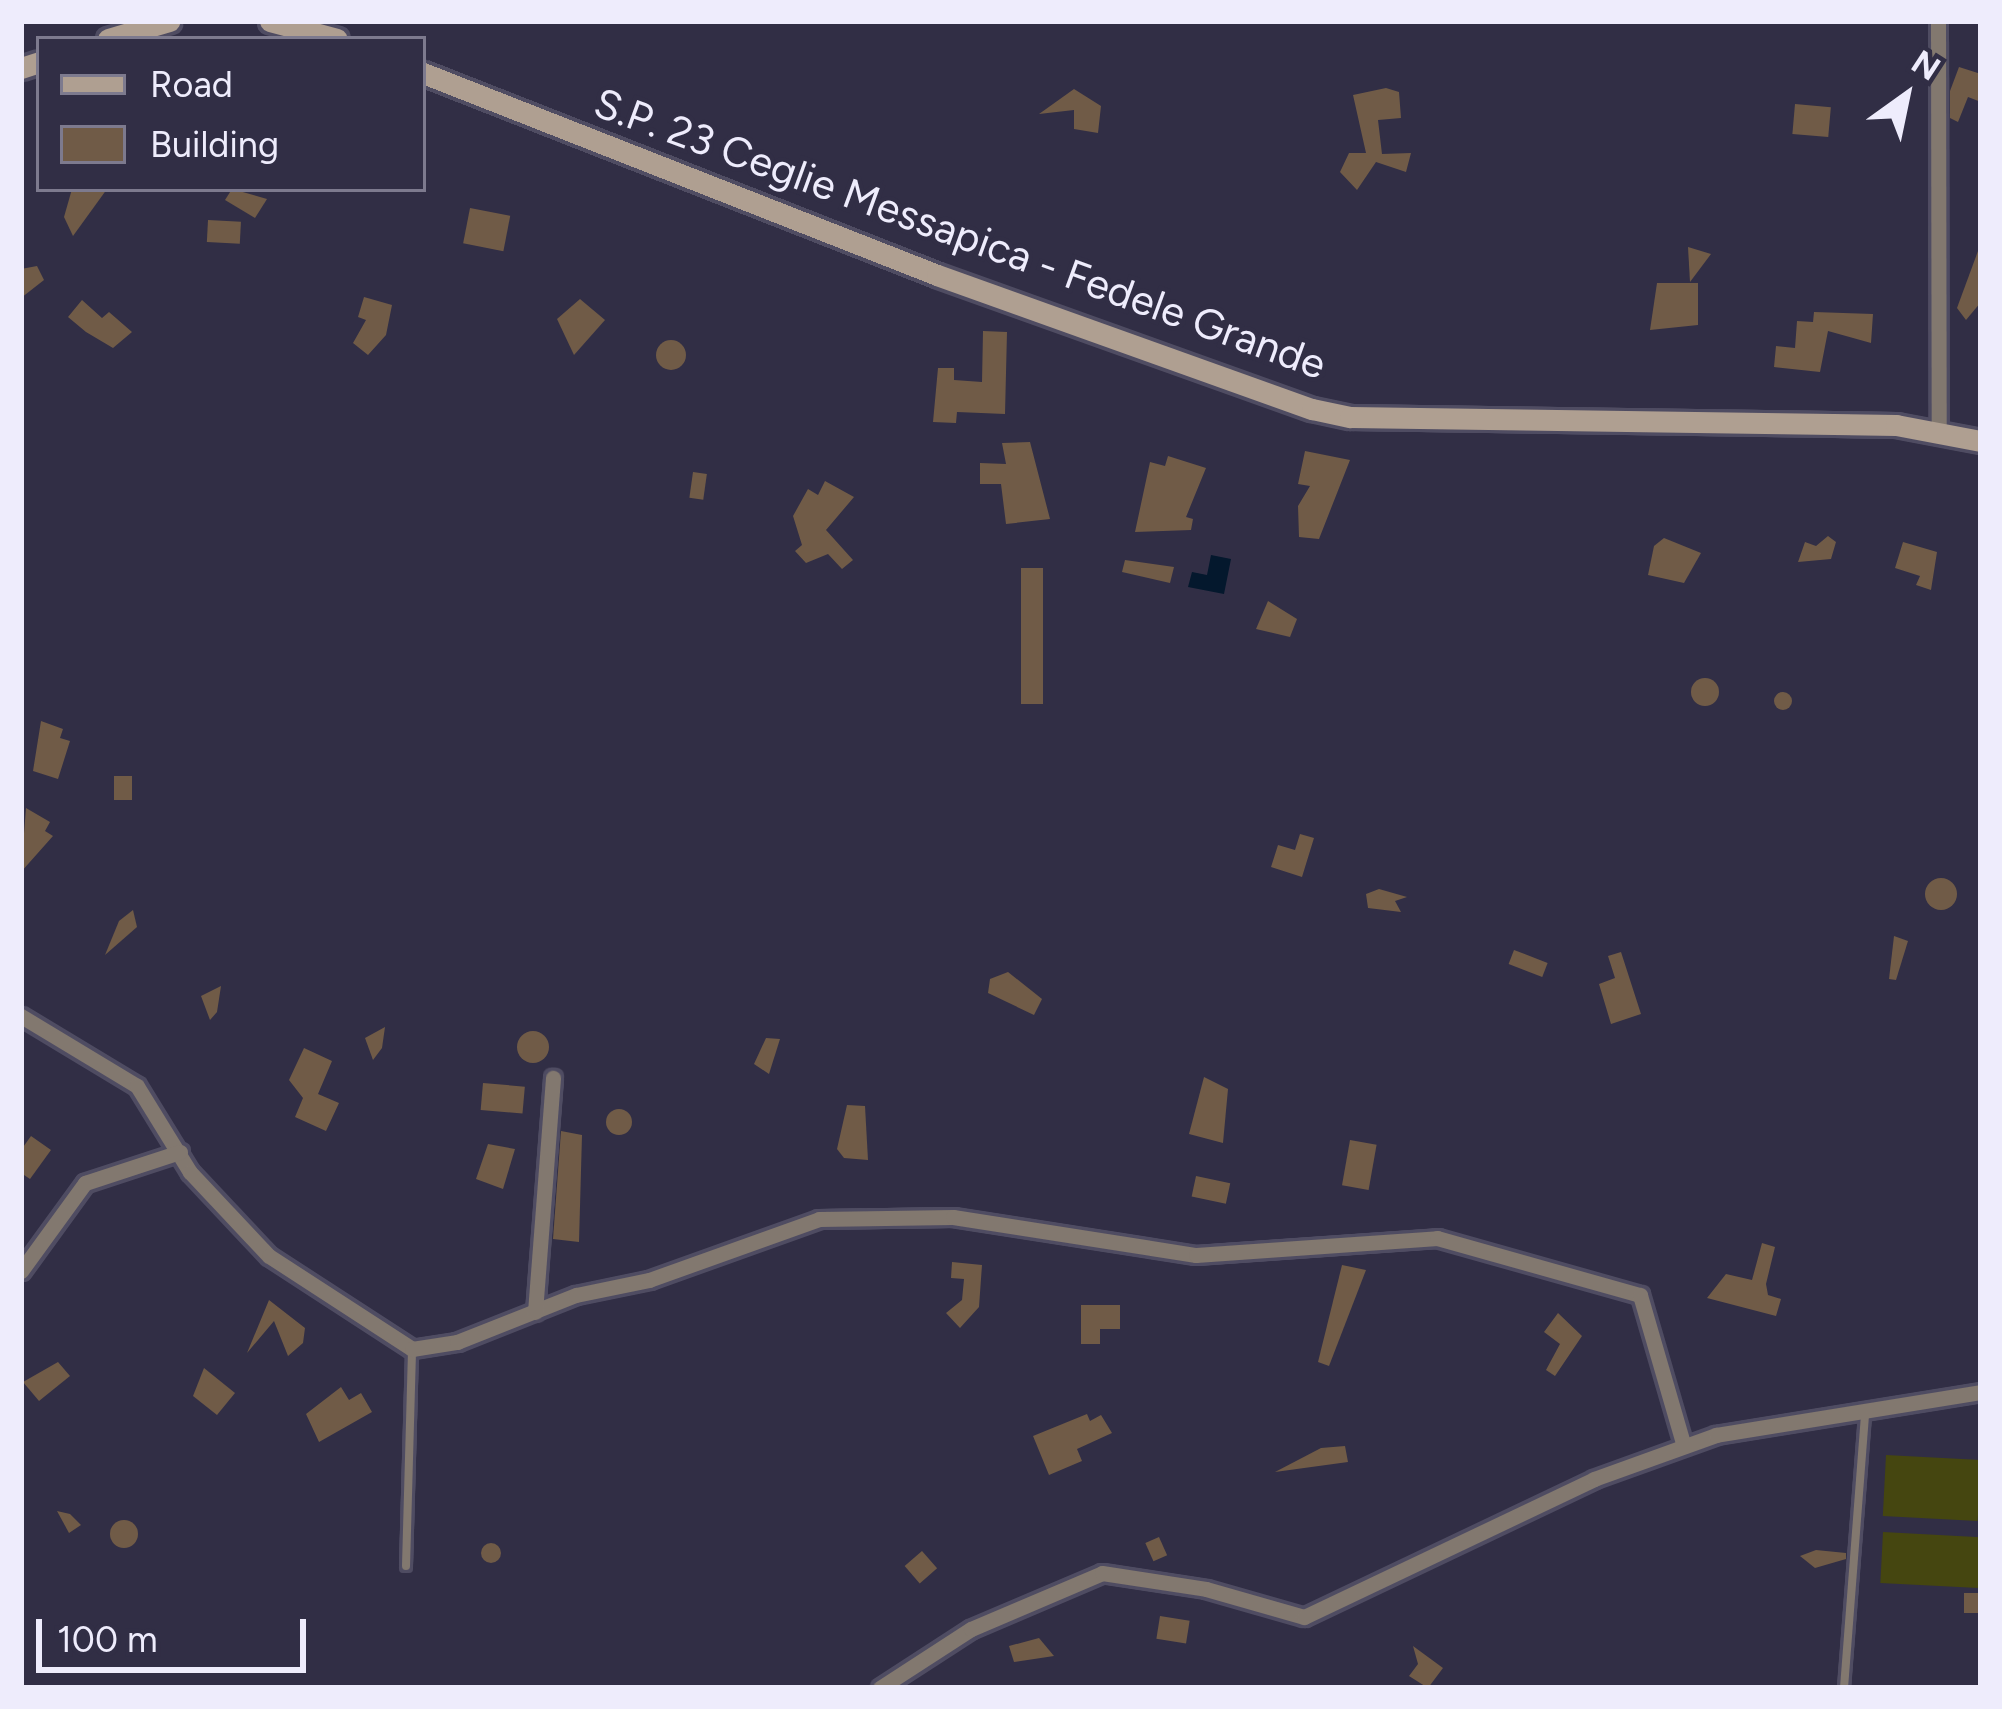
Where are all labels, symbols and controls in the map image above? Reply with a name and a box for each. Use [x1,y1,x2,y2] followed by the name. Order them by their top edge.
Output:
[36,36,426,192] legend
[1846,36,1966,156] north arrow
[1905,42,1947,89] text: N
[150,63,233,106] text: Road
[587,78,1333,390] street label: S.P. 23 Ceglie Messapica - Fedele Grande
[150,123,279,166] text: Building
[42,1595,312,1669] scale bar
[57,1618,158,1661] text: 100 m

